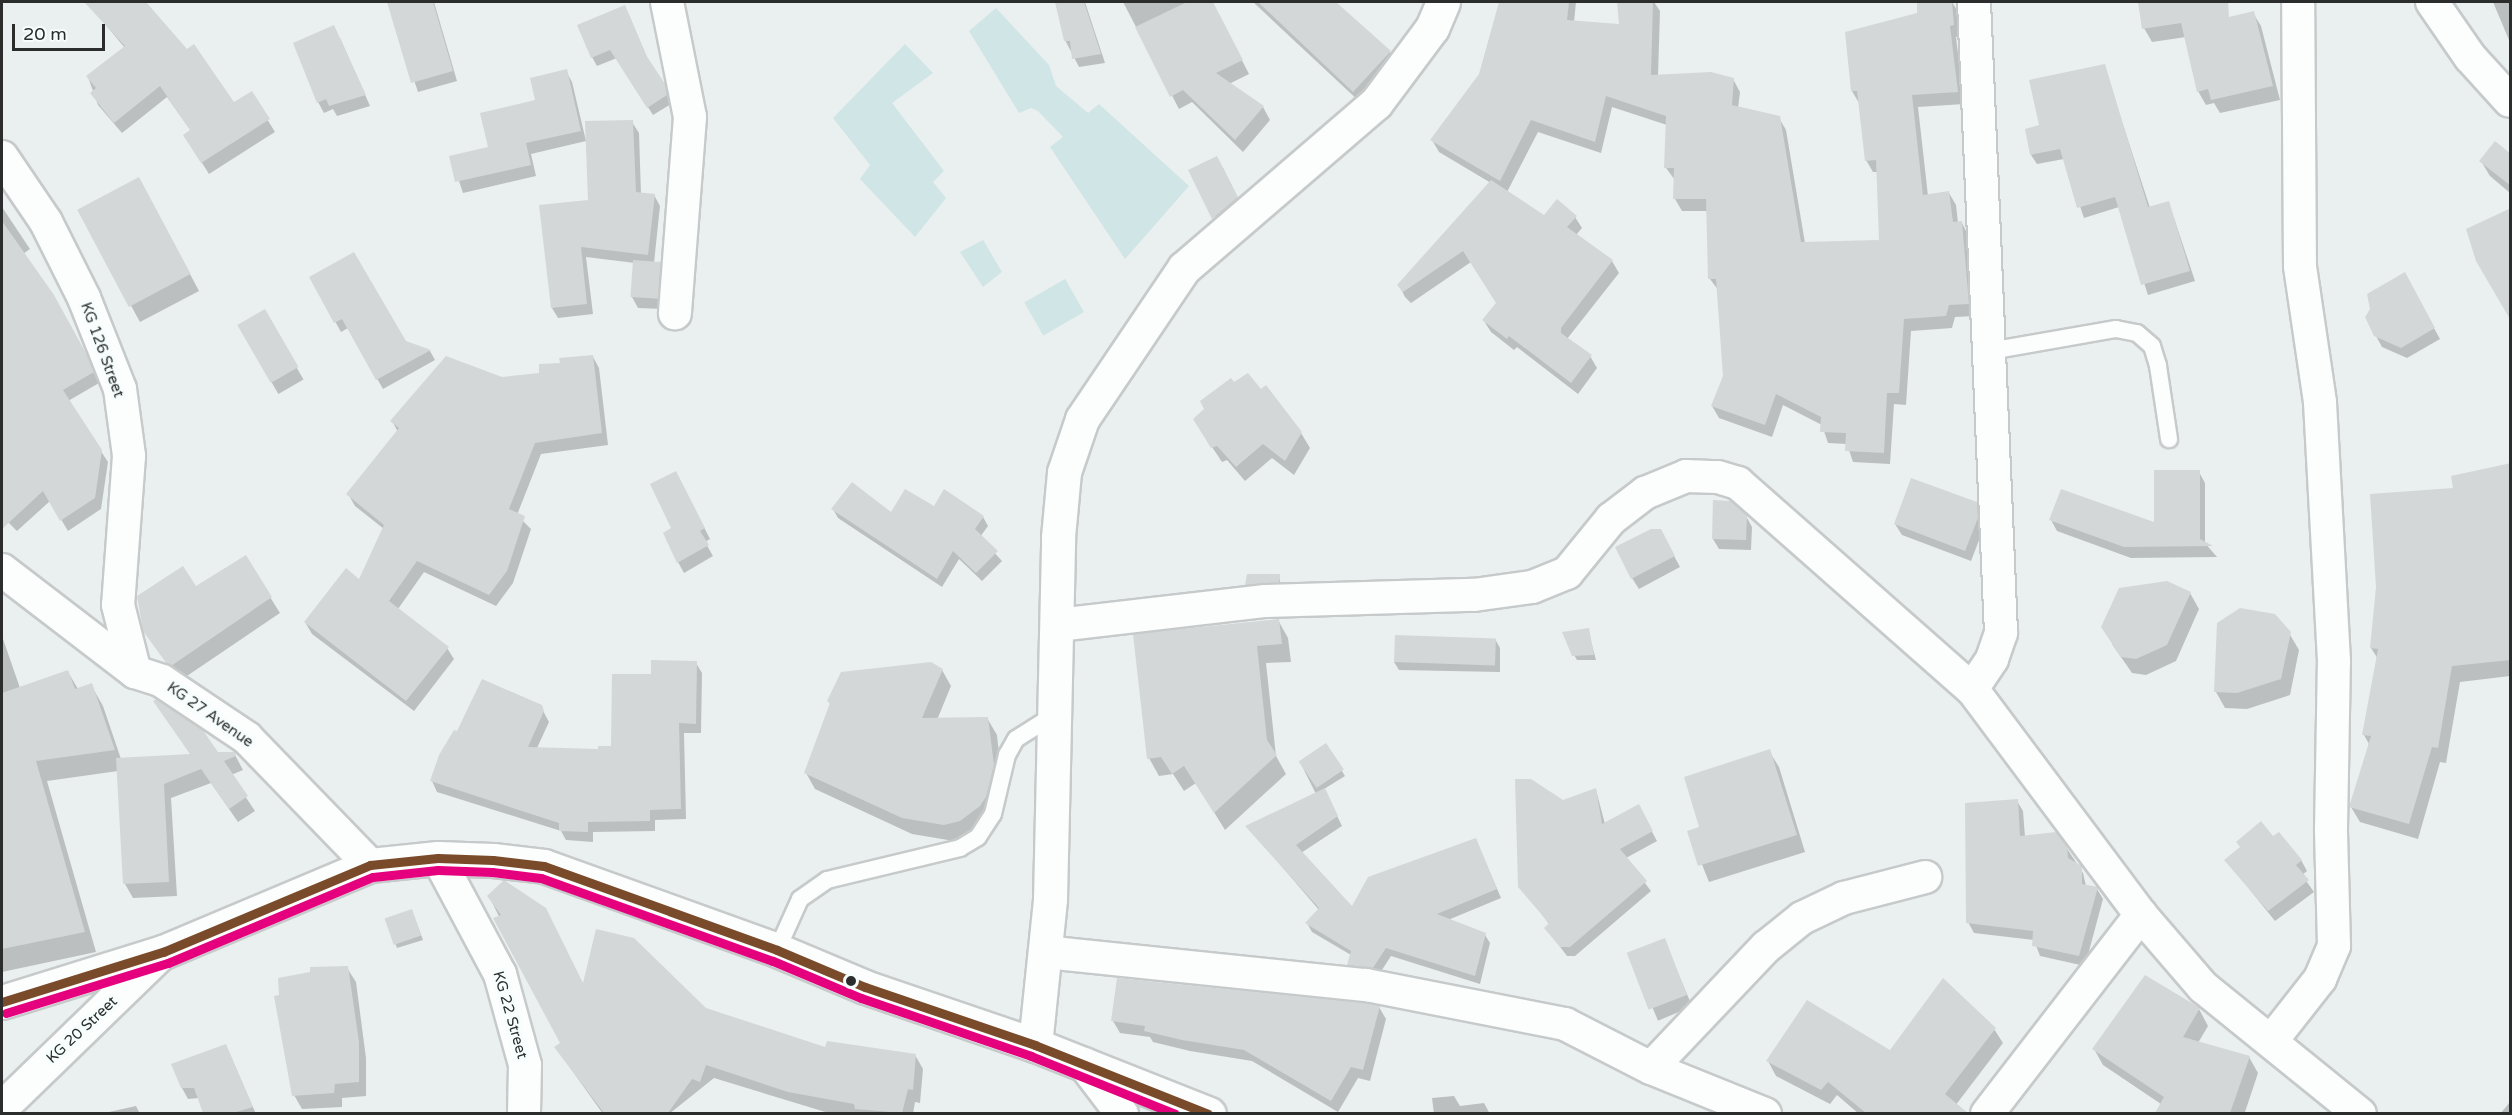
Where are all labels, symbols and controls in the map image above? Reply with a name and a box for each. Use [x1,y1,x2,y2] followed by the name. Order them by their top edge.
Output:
[15,12,108,50] scale bar
[23,23,67,45] text: 20 m
[76,300,128,400] street label: KG 126 Street
[163,679,257,751] street label: KG 27 Avenue
[489,969,531,1061] street label: KG 22 Street
[845,975,857,987] unlabelled marker
[43,993,121,1067] street label: KG 20 Street

